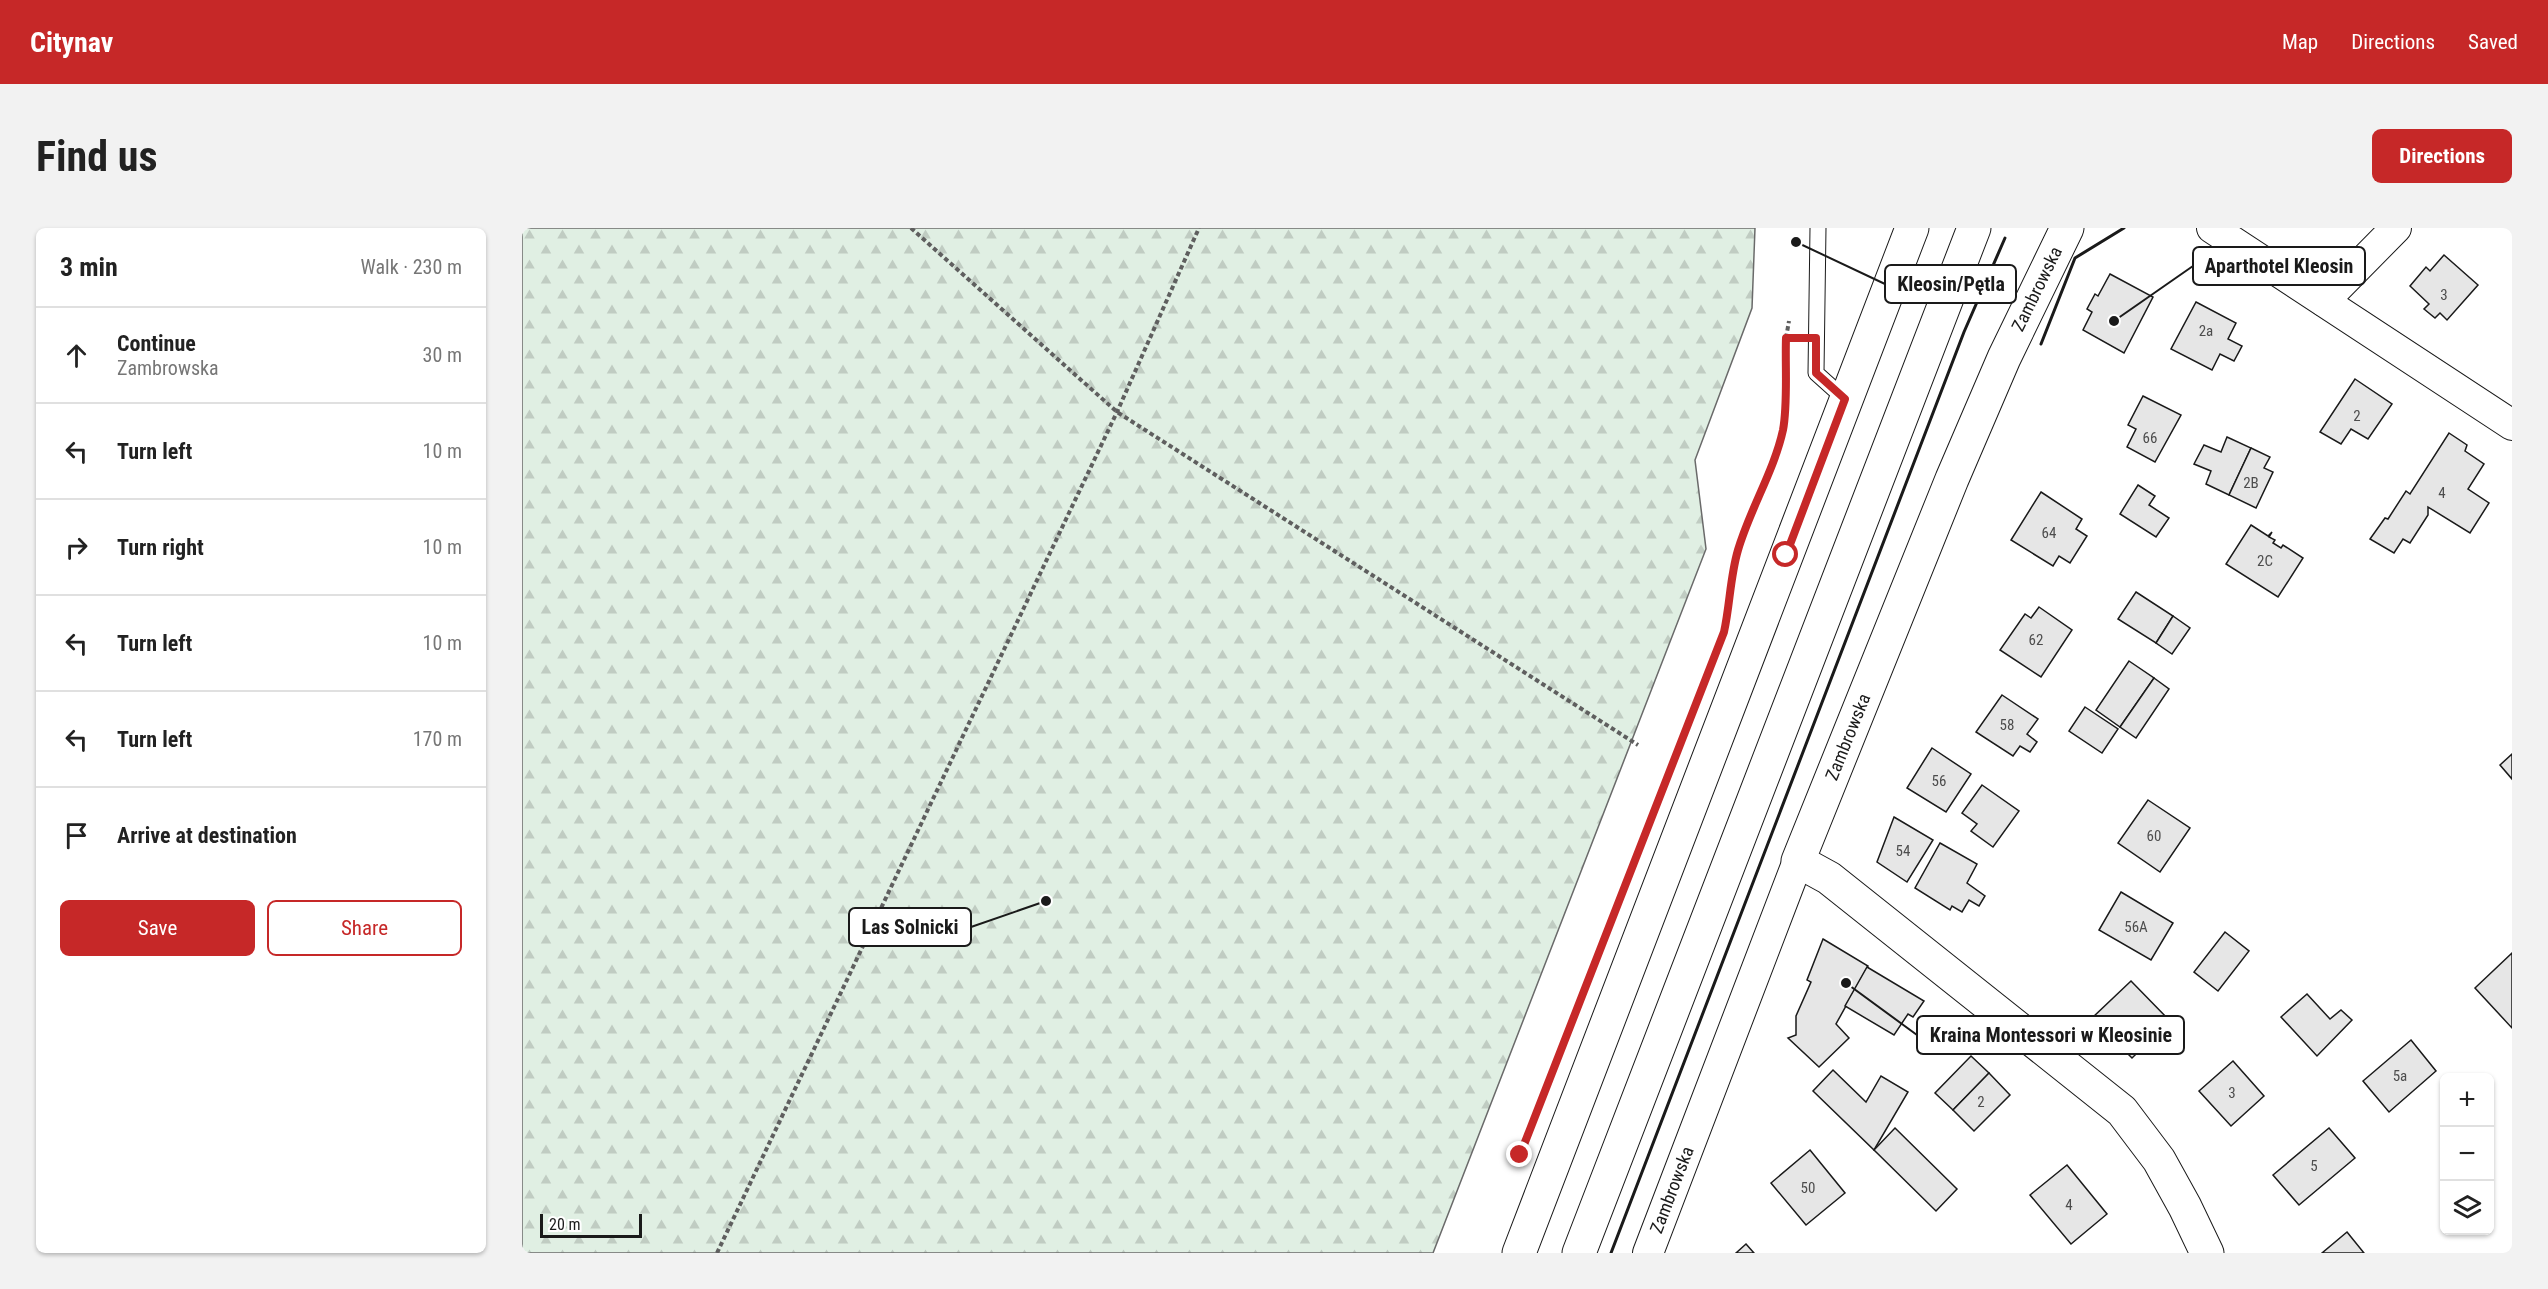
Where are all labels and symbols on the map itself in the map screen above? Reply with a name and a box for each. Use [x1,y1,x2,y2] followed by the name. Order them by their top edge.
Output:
[2007,243,2066,334] street label: Zambrowska
[2193,247,2365,285] callout: Aparthotel Kleosin
[2205,254,2353,278] text: Aparthotel Kleosin
[1885,265,2016,303] callout: Kleosin/Pętla
[1897,272,2005,296] text: Kleosin/Pętla
[2440,286,2448,304] house number: 3
[2199,322,2213,340] house number: 2a
[2353,407,2361,425] house number: 2
[2143,429,2157,447] house number: 66
[2243,474,2259,492] house number: 2B
[2438,484,2446,502] house number: 4
[2042,524,2056,542] house number: 64
[1772,541,1798,567] route start
[2257,552,2273,570] house number: 2C
[2029,631,2043,649] house number: 62
[1821,690,1874,783] street label: Zambrowska
[2000,716,2014,734] house number: 58
[1932,772,1946,790] house number: 56
[2147,827,2161,845] house number: 60
[1896,842,1910,860] house number: 54
[849,908,971,946] callout: Las Solnicki
[861,915,959,939] text: Las Solnicki
[2124,918,2148,936] house number: 56A
[1917,1016,2184,1054] callout: Kraina Montessori w Kleosinie
[1930,1023,2172,1047] text: Kraina Montessori w Kleosinie
[2393,1067,2407,1085] house number: 5a
[2228,1084,2236,1102] house number: 3
[1977,1093,1985,1111] house number: 2
[1506,1141,1532,1167] route end
[1645,1143,1698,1236] street label: Zambrowska
[2310,1157,2318,1175] house number: 5
[1801,1179,1815,1197] house number: 50
[2065,1196,2073,1214] house number: 4
[540,1211,642,1238] scale bar

